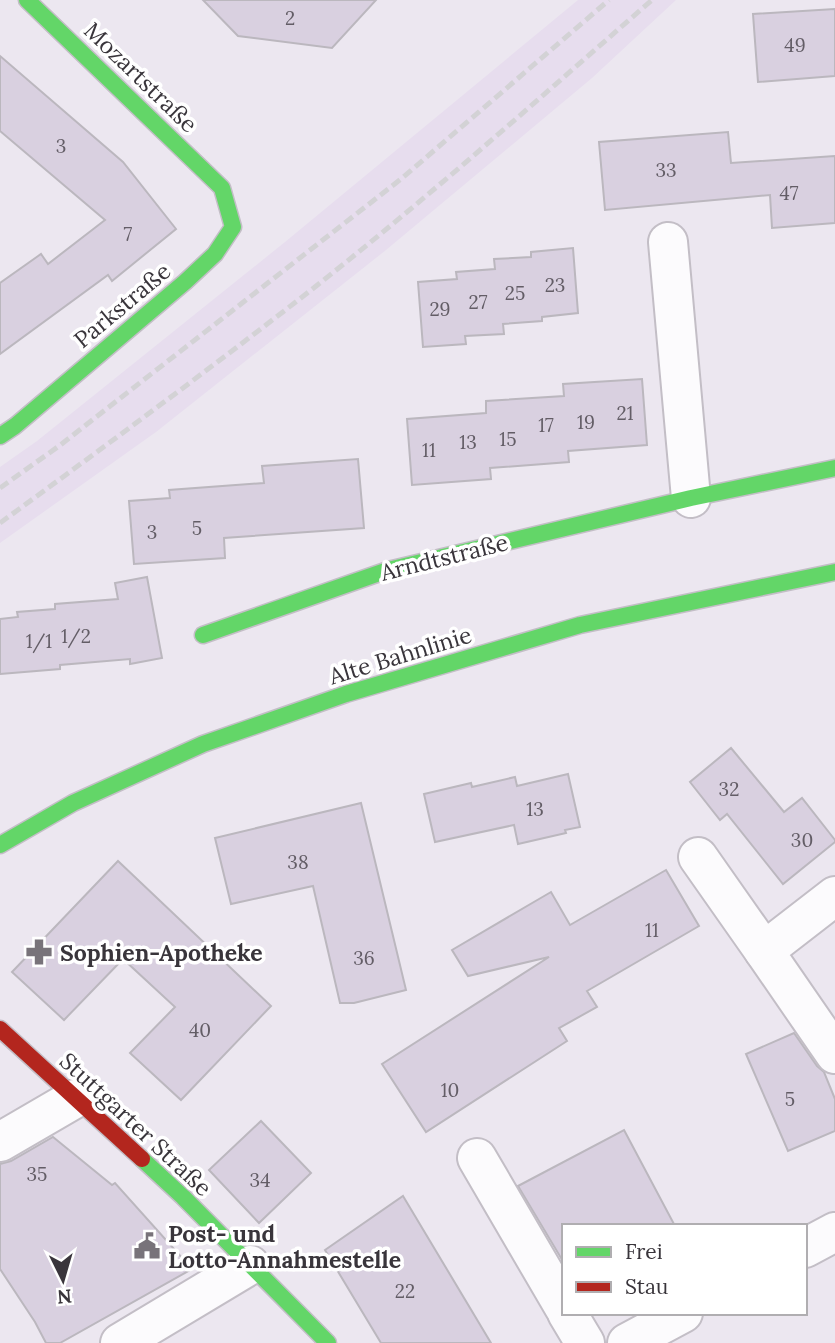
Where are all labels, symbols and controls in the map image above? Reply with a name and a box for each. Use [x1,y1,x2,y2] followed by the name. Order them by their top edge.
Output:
[285,6,295,30] house number: 2
[78,16,204,138] street label: Mozartstraße
[784,33,806,57] house number: 49
[56,134,66,158] house number: 3
[655,158,677,182] house number: 33
[779,181,799,205] house number: 47
[124,222,133,246] house number: 7
[68,256,176,354] street label: Parkstraße
[545,273,565,297] house number: 23
[505,281,525,305] house number: 25
[469,290,488,314] house number: 27
[429,297,451,321] house number: 29
[616,401,634,425] house number: 21
[577,410,595,434] house number: 19
[538,413,554,437] house number: 17
[499,427,517,451] house number: 15
[459,430,477,454] house number: 13
[422,438,436,462] house number: 11
[192,516,202,540] house number: 5
[147,520,157,544] house number: 3
[376,527,511,587] street label: Arndtstraße
[324,620,475,691] street label: Alte Bahnlinie
[61,624,91,649] house number: 1/2
[26,629,52,654] house number: 1/1
[719,777,739,801] house number: 32
[526,797,544,821] house number: 13
[791,828,813,852] house number: 30
[287,850,309,874] house number: 38
[645,918,659,942] house number: 11
[24,937,54,967] pharmacy icon: Sophien-Apotheke
[60,938,263,967] place label: Sophien-Apotheke
[353,946,375,970] house number: 36
[189,1018,211,1042] house number: 40
[54,1046,218,1202] street label: Stuttgarter Straße
[441,1078,459,1102] house number: 10
[785,1087,795,1111] house number: 5
[27,1162,47,1186] house number: 35
[250,1168,270,1192] house number: 34
[168,1219,401,1274] place label: Post- und Lotto-Annahmestelle
[562,1224,807,1315] legend
[132,1231,162,1261] public building icon: Post- und Lotto-Annahmestelle
[625,1238,663,1265] text: Frei
[28,1245,98,1315] north arrow
[625,1273,668,1300] text: Stau
[395,1279,415,1303] house number: 22
[56,1284,73,1310] text: N

